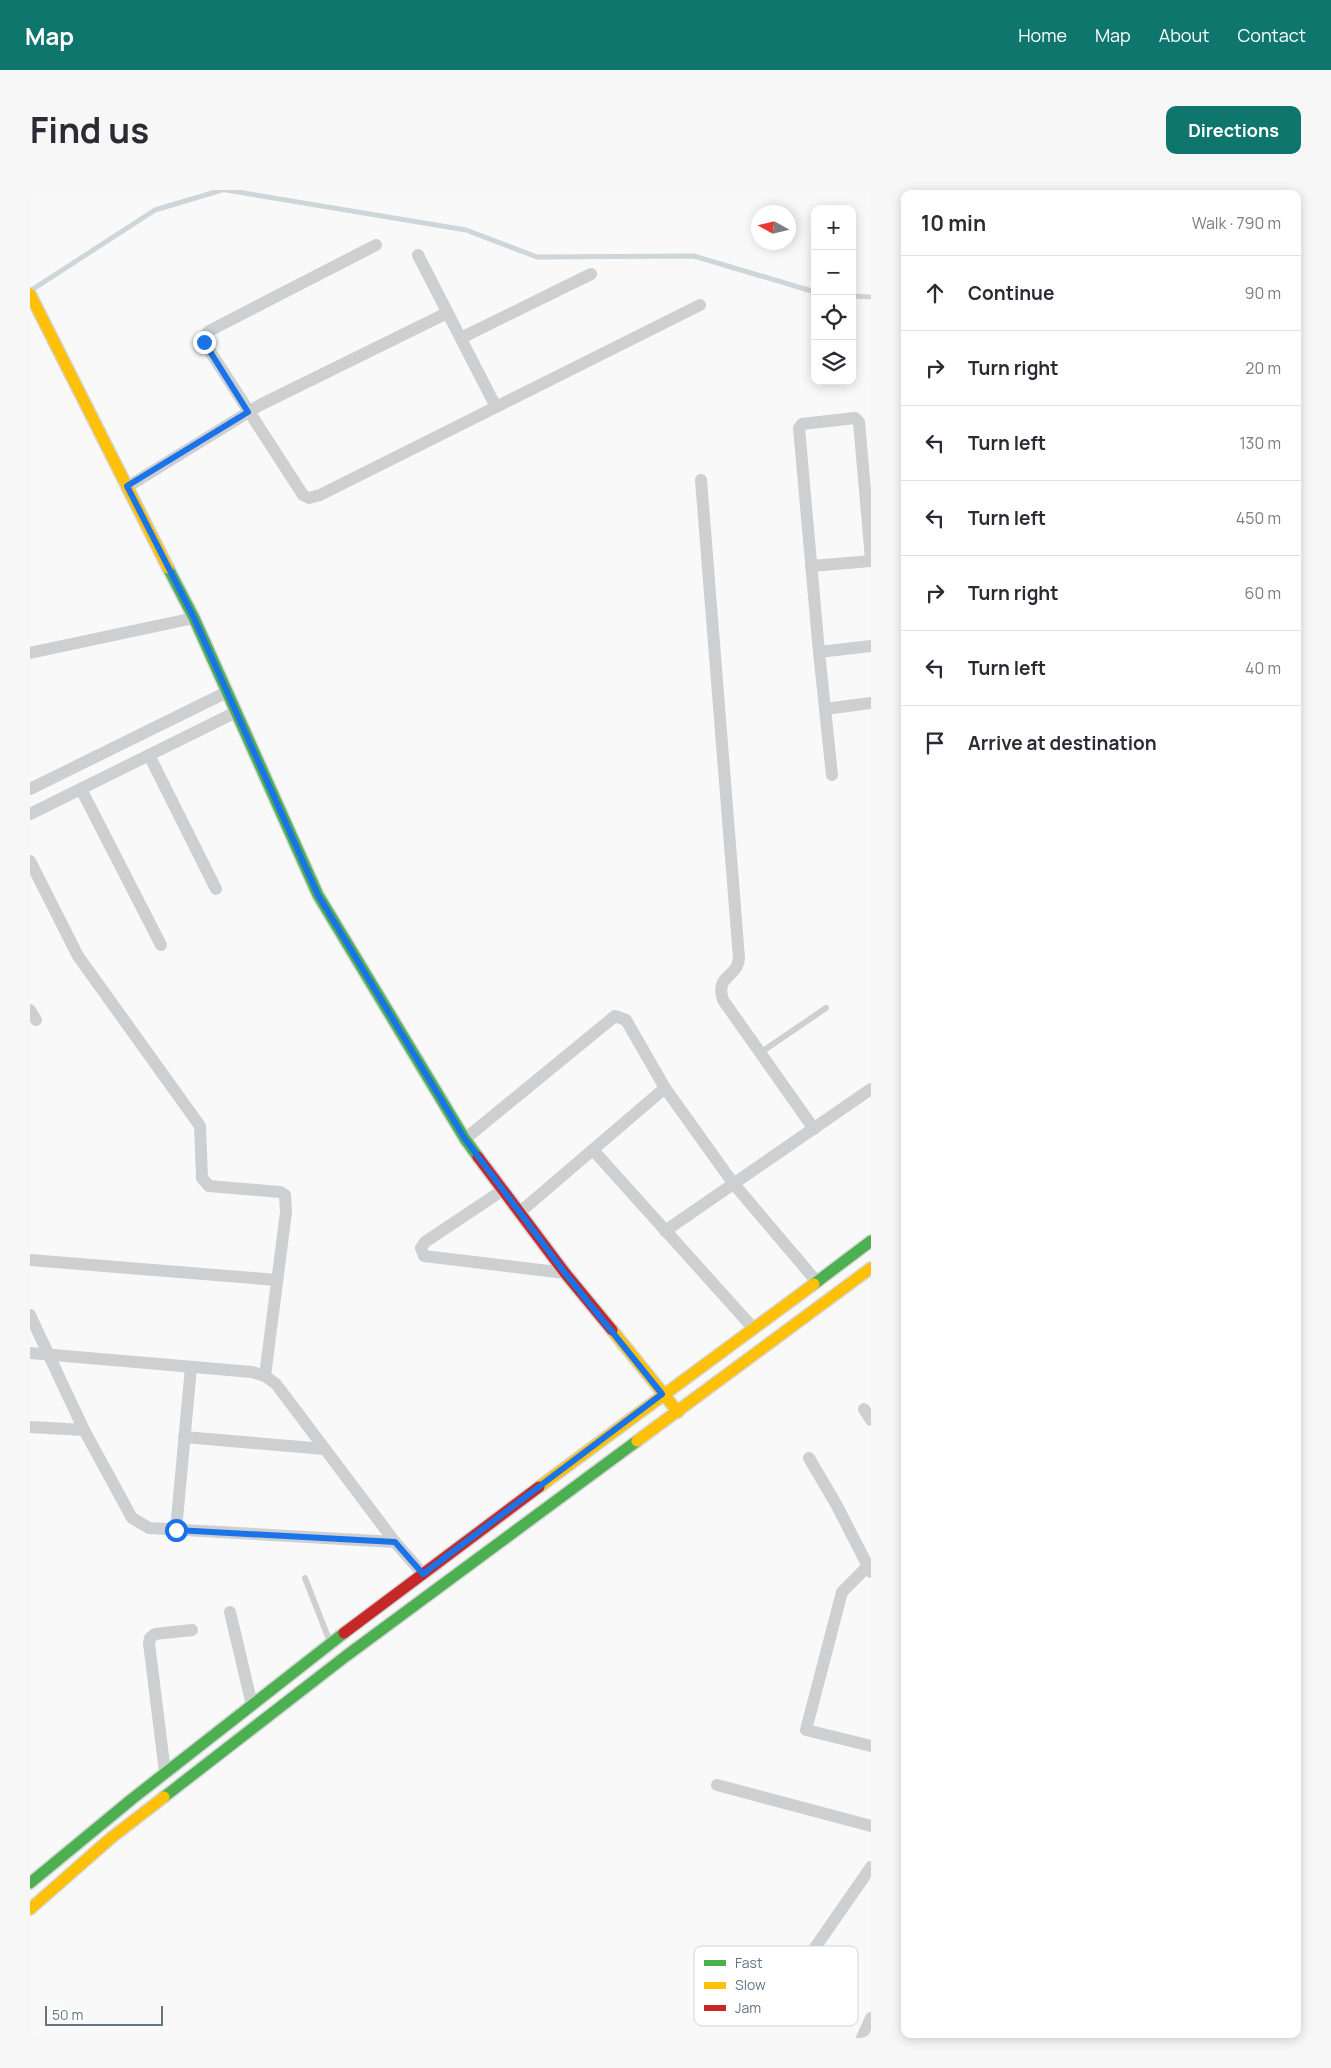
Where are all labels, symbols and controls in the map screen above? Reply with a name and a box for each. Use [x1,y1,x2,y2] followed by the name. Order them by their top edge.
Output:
[25,19,74,52] text: Map
[1018,23,1067,47] text: Home
[1095,23,1131,47] text: Map
[1159,23,1209,47] text: About
[1237,23,1306,47] text: Contact
[30,106,149,154] text: Find us
[1166,106,1301,154] button: Directions
[751,205,796,250] north arrow
[811,205,856,385] map controls
[811,205,856,250] button: +
[921,209,986,237] text: 10 min
[1192,212,1281,234] text: Walk · 790 m
[811,250,856,295] button: −
[921,279,949,307] icon: ahead
[968,280,1054,306] text: Continue
[1245,282,1281,304] text: 90 m
[811,295,856,340] button: locate
[193,331,216,354] route end
[811,340,856,385] button: layers
[921,354,949,382] icon: right
[968,355,1058,381] text: Turn right
[1245,357,1281,379] text: 20 m
[921,429,949,457] icon: left
[968,430,1046,456] text: Turn left
[1239,432,1281,454] text: 130 m
[921,504,949,532] icon: left
[968,505,1046,531] text: Turn left
[1236,507,1281,529] text: 450 m
[921,579,949,607] icon: right
[968,580,1058,606] text: Turn right
[1245,582,1281,604] text: 60 m
[921,654,949,682] icon: left
[968,655,1046,681] text: Turn left
[1245,657,1281,679] text: 40 m
[921,729,949,757] icon: arrive
[968,730,1157,756] text: Arrive at destination
[165,1519,188,1542] route start
[694,1946,858,2026] legend
[735,1953,763,1972] text: Fast
[735,1975,766,1994] text: Slow
[735,1998,761,2017] text: Jam
[45,2003,162,2026] scale bar
[52,2005,83,2024] text: 50 m

